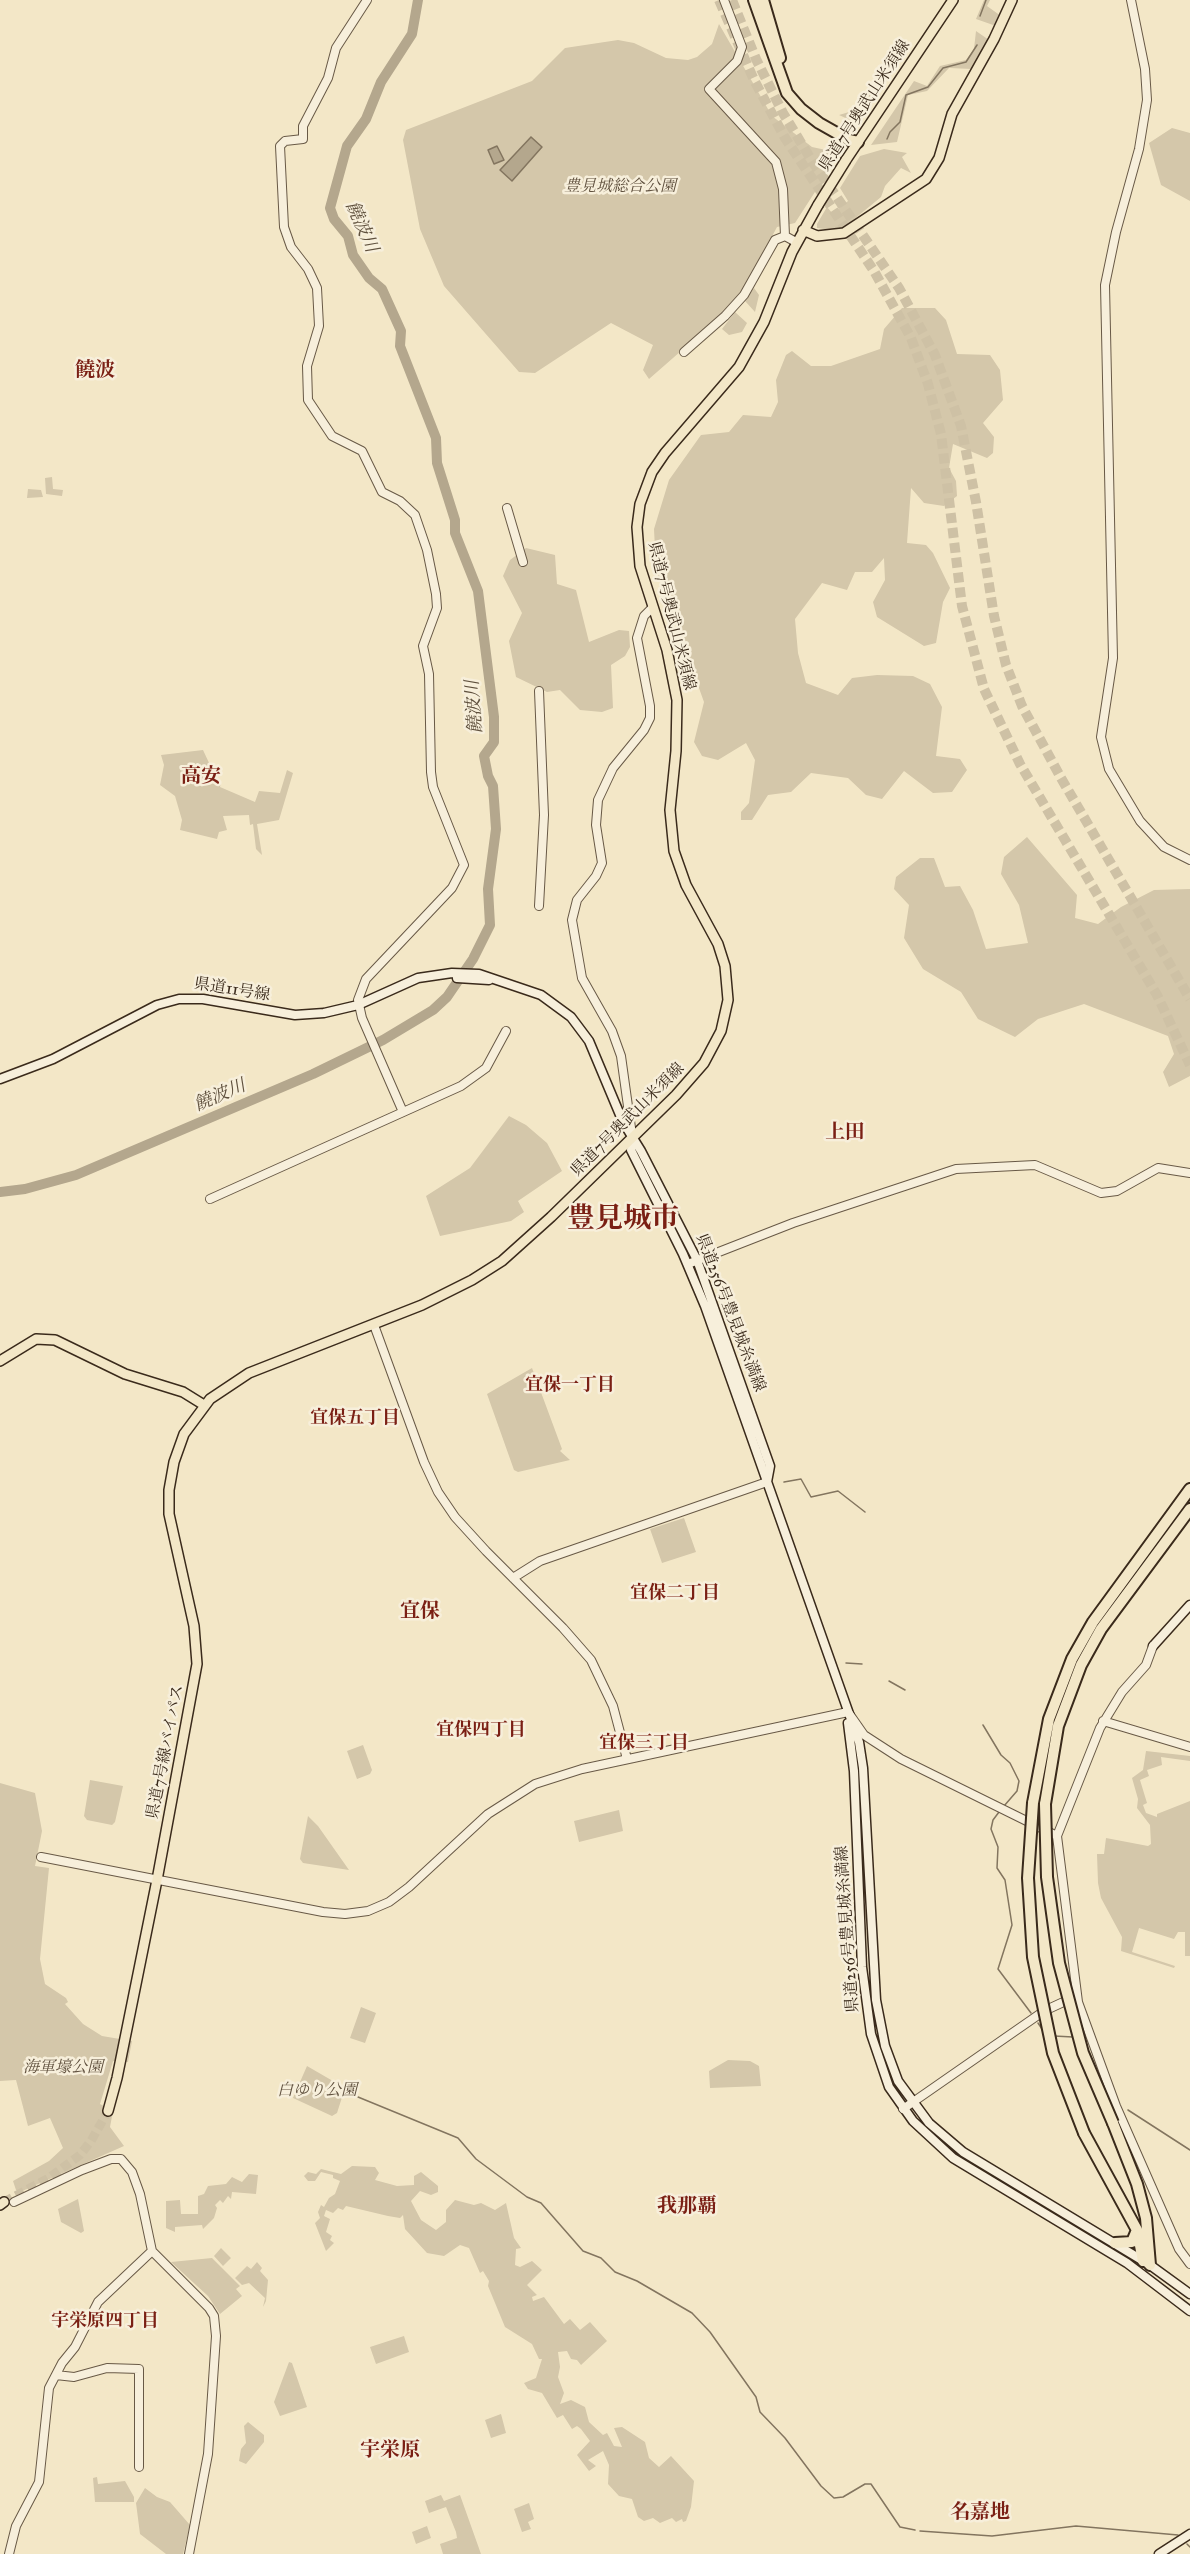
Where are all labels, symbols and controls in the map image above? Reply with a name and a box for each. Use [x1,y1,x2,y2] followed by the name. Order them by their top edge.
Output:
[815,37,915,175] street label: 県道7号奥武山米須線
[564,177,676,197] park label: 豊見城総合公園
[340,198,382,256] water label: 饒波川
[75,359,115,383] district label: 饒波
[643,540,699,692] street label: 県道7号奥武山米須線
[462,679,488,735] water label: 饒波川
[181,765,221,789] district label: 高安
[193,975,271,1005] street label: 県道11号線
[567,1059,689,1181] street label: 県道7号奥武山米須線
[191,1076,249,1116] water label: 饒波川
[825,1121,865,1145] district label: 上田
[567,1203,679,1237] district label: 豊見城市
[691,1231,769,1395] street label: 県道256号豊見城糸満線
[525,1375,615,1397] district label: 宜保一丁目
[310,1408,400,1430] district label: 宜保五丁目
[630,1583,720,1605] district label: 宜保二丁目
[400,1600,440,1624] district label: 宜保
[144,1683,188,1821] street label: 県道7号線バイパス
[436,1720,526,1742] district label: 宜保四丁目
[599,1733,689,1755] district label: 宜保三丁目
[833,1845,863,2013] street label: 県道256号豊見城糸満線
[23,2058,103,2078] park label: 海軍壕公園
[277,2081,357,2101] park label: 白ゆり公園
[657,2195,717,2219] district label: 我那覇
[51,2311,159,2333] district label: 宇栄原四丁目
[360,2439,420,2463] district label: 宇栄原
[950,2501,1010,2525] district label: 名嘉地

